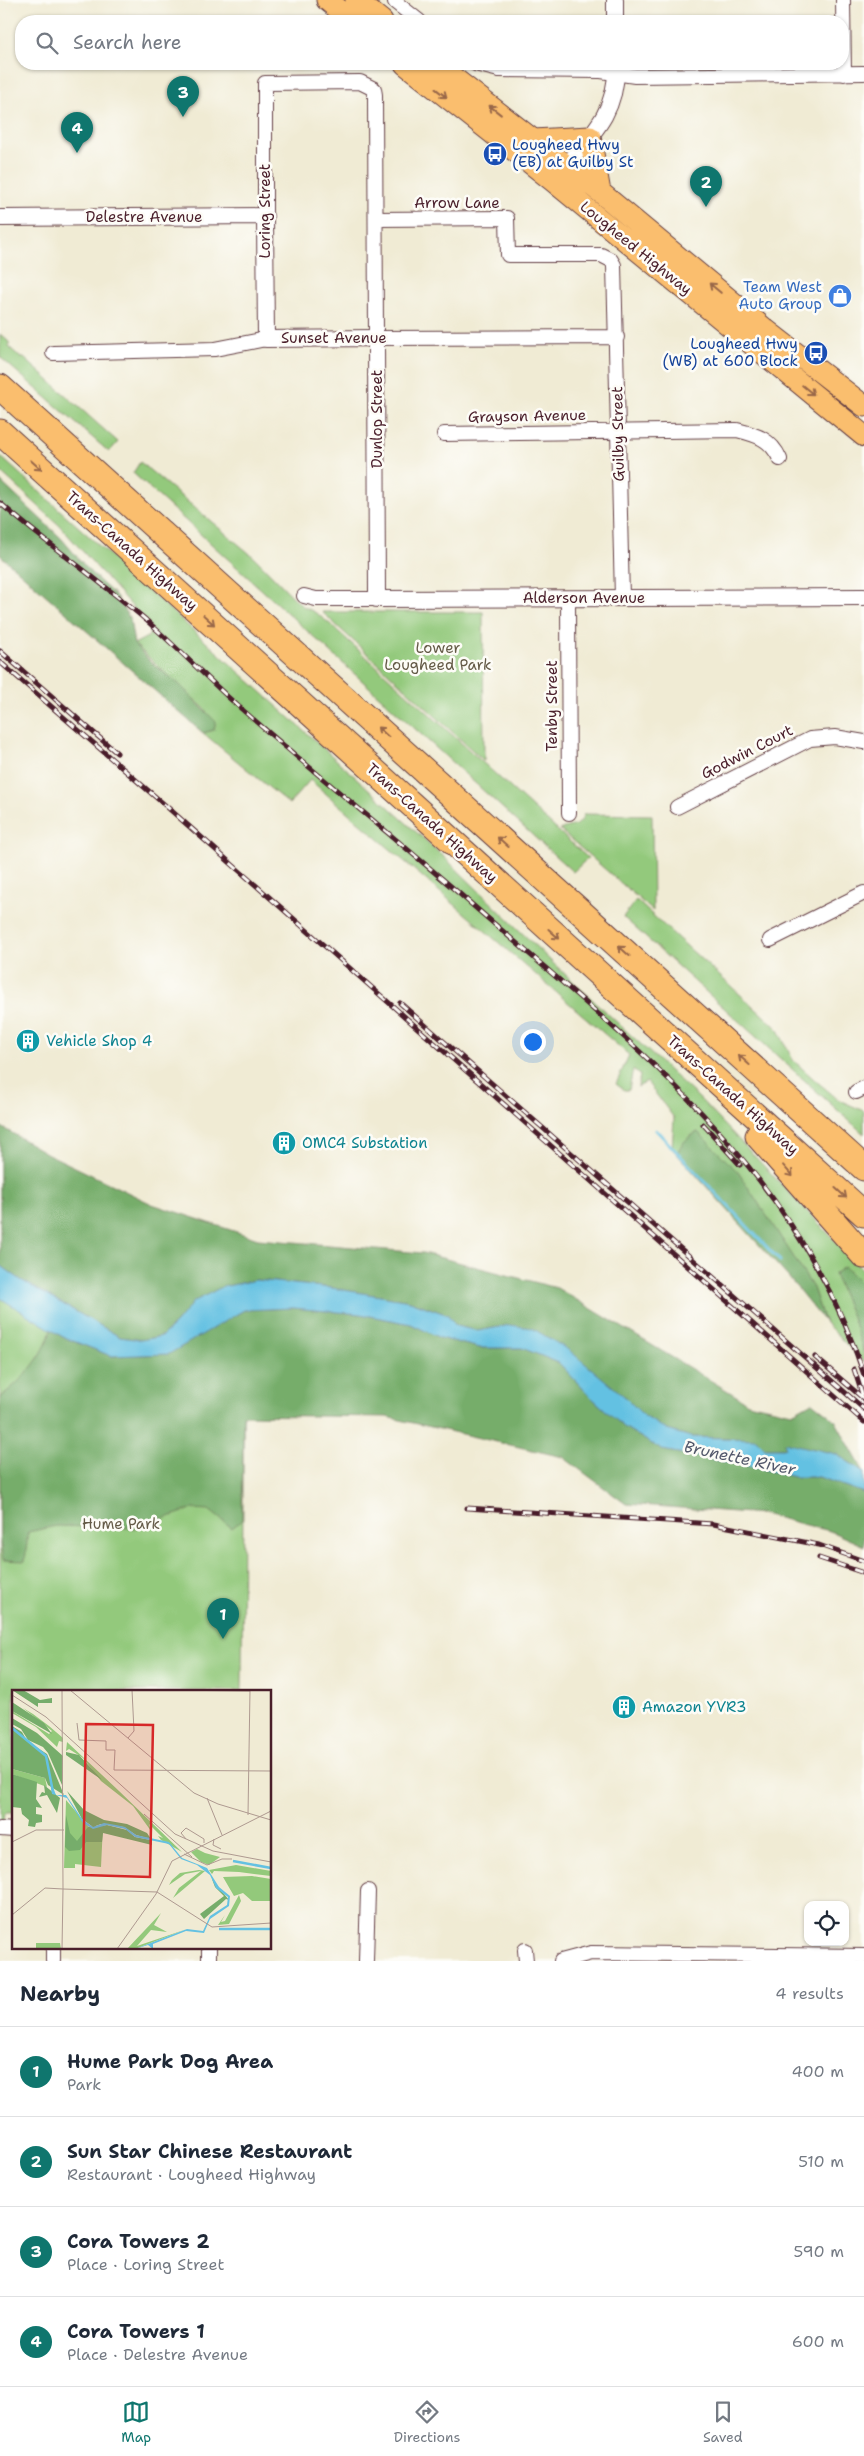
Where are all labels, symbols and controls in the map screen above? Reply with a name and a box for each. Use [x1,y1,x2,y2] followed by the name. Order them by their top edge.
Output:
[15,15,849,70] search box
[33,29,61,57] icon: search
[73,30,182,55] text: Search here
[167,76,199,117] pin: 3
[434,87,447,98] one-way arrow
[488,105,502,115] one-way arrow
[61,112,93,153] pin: 4
[512,135,634,172] place label: Lougheed Hwy (EB) at Guilby St
[482,141,508,167] bus stop icon: Lougheed Hwy (EB) at Guilby St
[255,164,275,258] street label: Loring Street
[690,166,722,207] pin: 2
[414,193,500,213] street label: Arrow Lane
[576,197,696,299] street label: Lougheed Highway
[86,207,203,227] street label: Delestre Avenue
[738,277,822,314] place label: Team West Auto Group
[709,282,722,293] one-way arrow
[827,283,853,309] shop icon: Team West Auto Group
[281,328,387,348] street label: Sunset Avenue
[662,334,798,371] place label: Lougheed Hwy (WB) at 600 Block
[803,340,829,366] bus stop icon: Lougheed Hwy (WB) at 600 Block
[367,370,387,468] street label: Dunlop Street
[801,384,814,395] one-way arrow
[607,386,629,482] street label: Guilby Street
[468,405,586,427] street label: Grayson Avenue
[30,459,43,471] one-way arrow
[62,487,202,615] street label: Trans-Canada Highway
[523,588,645,608] street label: Alderson Avenue
[203,615,216,626] one-way arrow
[384,638,492,675] park label: Lower Lougheed Park
[542,660,562,752] street label: Tenby Street
[698,720,796,784] street label: Godwin Court
[376,727,389,738] one-way arrow
[362,759,502,887] street label: Trans-Canada Highway
[497,836,510,848] one-way arrow
[548,929,561,940] one-way arrow
[617,945,630,957] one-way arrow
[15,1028,41,1054] building icon: Vehicle Shop 4
[520,1029,546,1055] your location
[46,1031,152,1051] place label: Vehicle Shop 4
[663,1031,803,1159] street label: Trans-Canada Highway
[738,1054,751,1066] one-way arrow
[271,1130,297,1156] building icon: OMC4 Substation
[302,1133,427,1153] place label: OMC4 Substation
[782,1164,793,1177] one-way arrow
[834,1187,847,1199] one-way arrow
[682,1436,798,1480] water label: Brunette River
[82,1514,160,1534] park label: Hume Park
[207,1598,239,1639] pin: 1
[12,1690,271,1948] inset map
[611,1694,637,1720] building icon: Amazon YVR3
[642,1697,746,1717] place label: Amazon YVR3
[804,1901,849,1946] map controls
[804,1901,849,1946] button: locate
[20,1980,100,2008] text: Nearby
[775,1983,844,2004] text: 4 results
[67,2049,273,2074] text: Hume Park Dog Area
[32,2061,40,2082] text: 1
[791,2061,844,2082] text: 400 m
[67,2074,101,2095] text: Park
[67,2139,352,2164] text: Sun Star Chinese Restaurant
[30,2151,42,2172] text: 2
[798,2151,844,2172] text: 510 m
[67,2164,316,2185] text: Restaurant · Lougheed Highway
[67,2229,209,2254] text: Cora Towers 2
[30,2241,42,2262] text: 3
[794,2241,844,2262] text: 590 m
[67,2254,224,2275] text: Place · Loring Street
[67,2319,205,2344] text: Cora Towers 1
[30,2331,42,2352] text: 4
[792,2331,844,2352] text: 600 m
[67,2344,248,2365] text: Place · Delestre Avenue
[121,2398,151,2446] tab: Map
[394,2398,461,2446] tab: Directions
[703,2398,743,2446] tab: Saved

